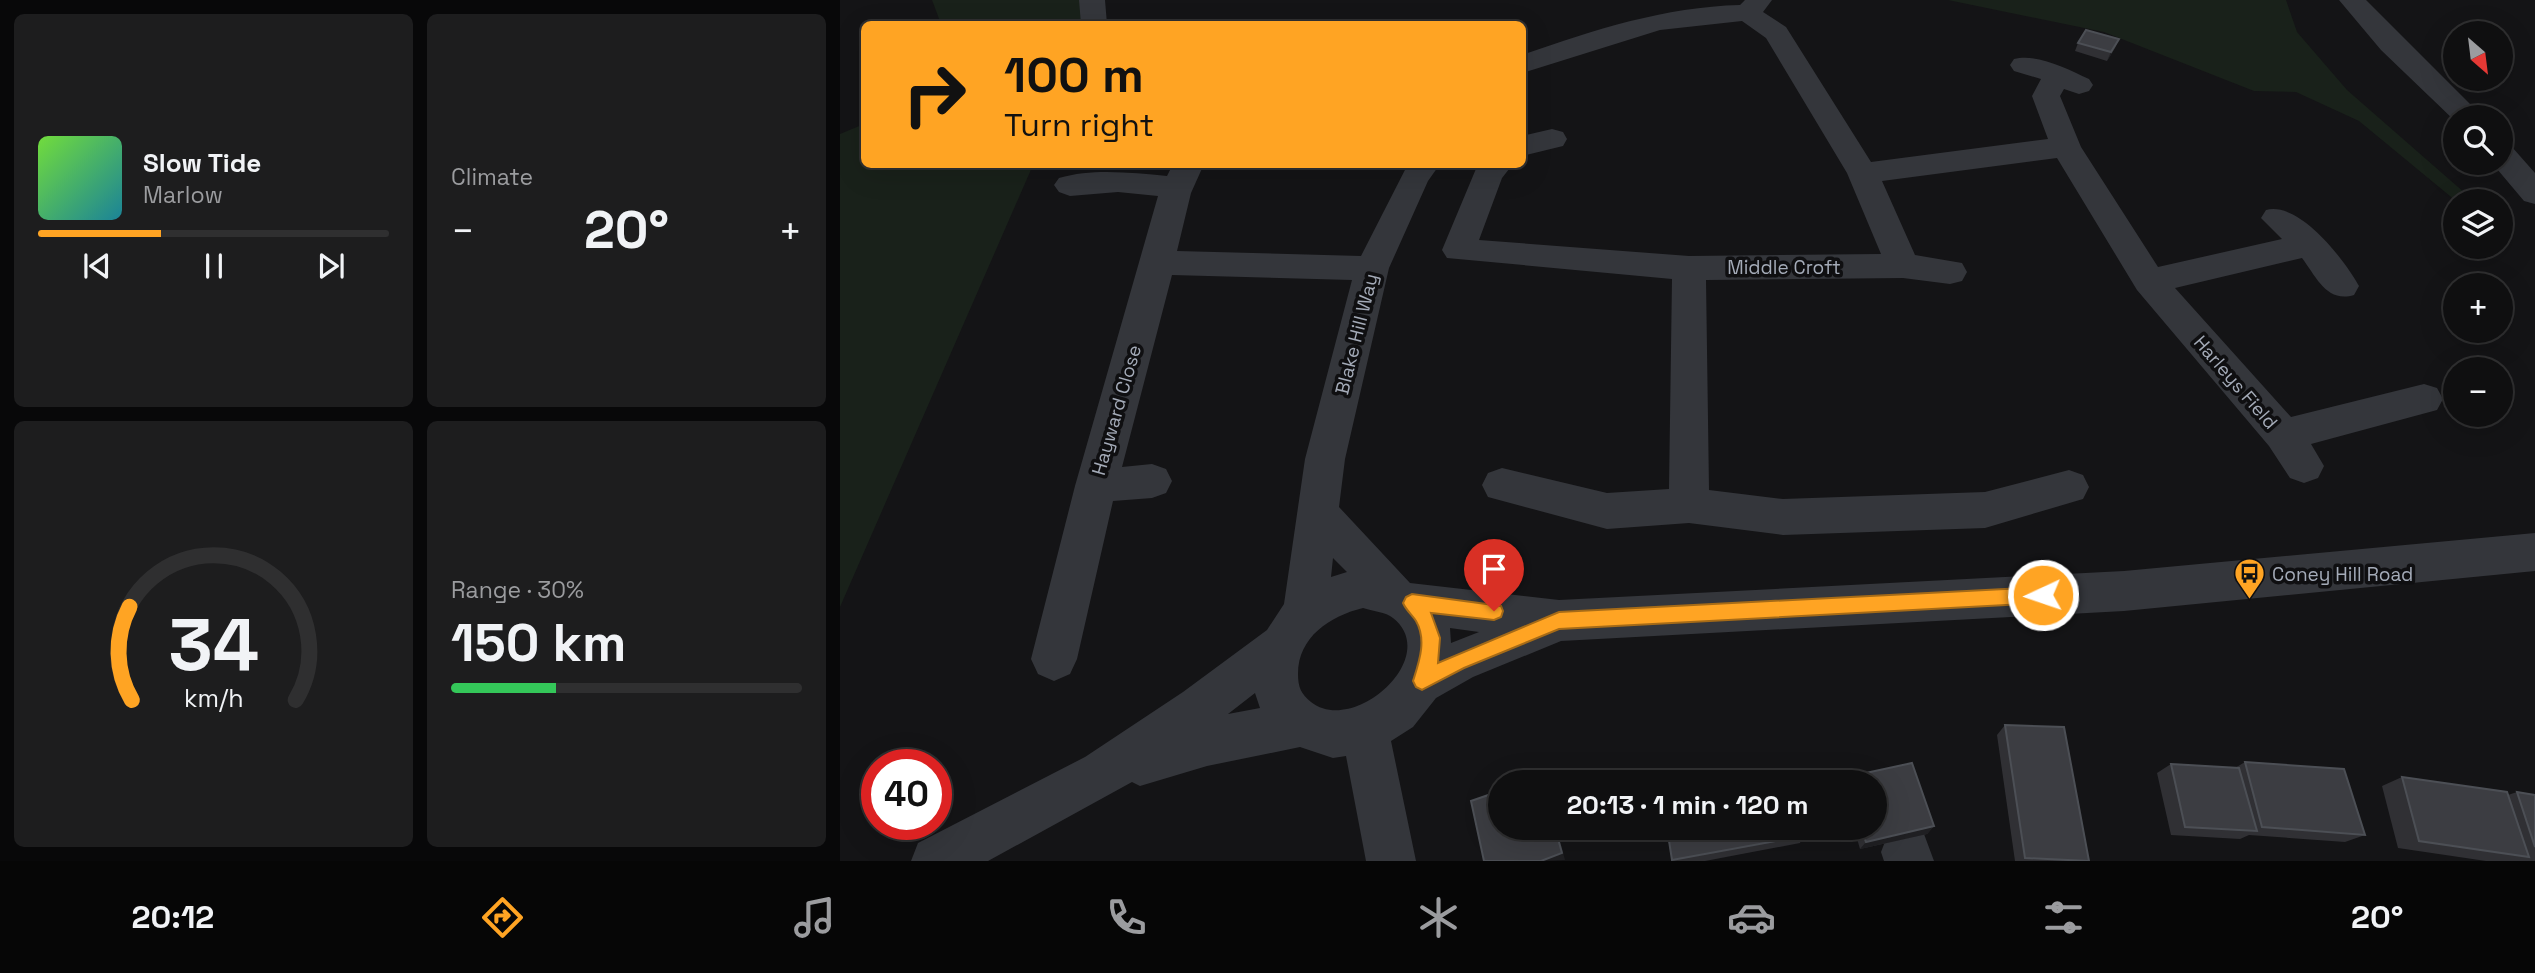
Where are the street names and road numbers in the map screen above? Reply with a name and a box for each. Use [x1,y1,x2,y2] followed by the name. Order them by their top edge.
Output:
[1727,255,1841,280] street label: Middle Croft
[1329,271,1384,397] street label: Blake Hill Way
[2188,330,2283,434] street label: Harleys Field
[1086,342,1147,478] street label: Hayward Close

